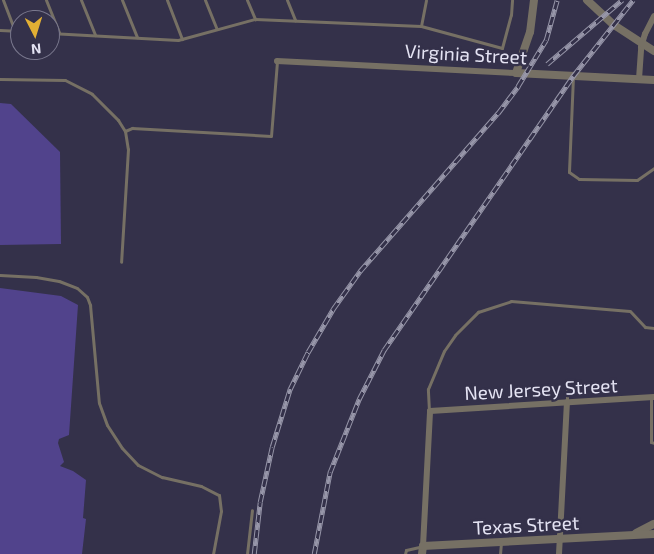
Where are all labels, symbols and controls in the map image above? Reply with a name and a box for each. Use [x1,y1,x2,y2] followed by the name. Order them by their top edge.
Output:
[10,10,60,60] north arrow
[404,39,528,69] street label: Virginia Street
[30,41,42,58] text: N
[463,374,619,404] street label: New Jersey Street
[472,511,580,539] street label: Texas Street

